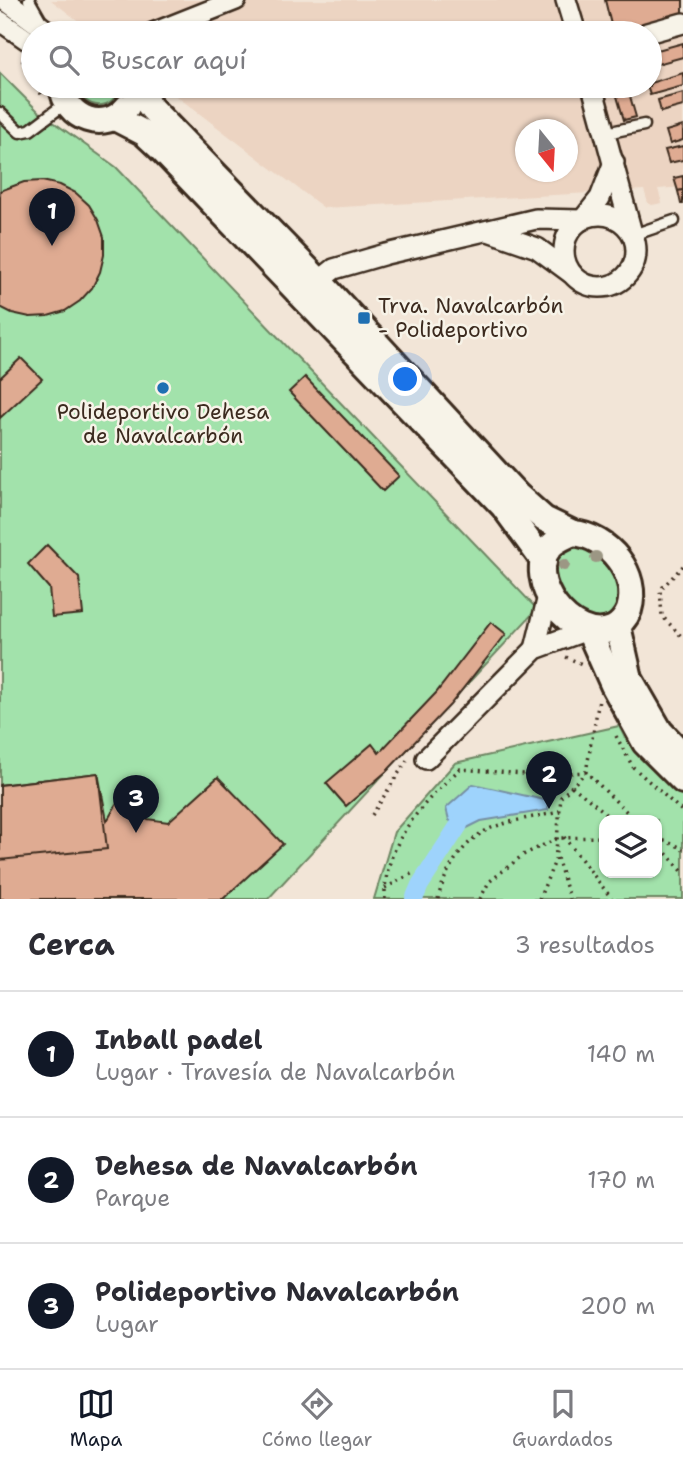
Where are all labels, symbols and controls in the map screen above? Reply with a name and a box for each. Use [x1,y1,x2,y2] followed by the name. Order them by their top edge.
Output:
[21,21,662,98] search box
[45,41,83,79] icon: search
[101,42,247,77] text: Buscar aquí
[515,119,578,182] north arrow
[29,188,75,246] pin: 1
[378,292,564,344] place label: Trva. Navalcarbón - Polideportivo
[356,310,372,326] marker: Trva. Navalcarbón - Polideportivo
[388,362,422,396] your location
[155,380,171,396] marker: Polideportivo Dehesa de Navalcarbón
[57,398,269,450] place label: Polideportivo Dehesa de Navalcarbón
[526,751,572,809] pin: 2
[113,775,159,833] pin: 3
[599,815,662,878] map controls
[599,815,662,878] button: layers
[28,924,115,965] text: Cerca
[515,930,655,960] text: 3 resultados
[95,1022,263,1057] text: Inball padel
[46,1039,56,1069] text: 1
[587,1039,655,1069] text: 140 m
[95,1057,455,1087] text: Lugar · Travesía de Navalcarbón
[95,1148,417,1183] text: Dehesa de Navalcarbón
[43,1165,59,1195] text: 2
[587,1165,655,1195] text: 170 m
[95,1183,170,1213] text: Parque
[95,1274,459,1309] text: Polideportivo Navalcarbón
[43,1291,59,1321] text: 3
[580,1291,655,1321] text: 200 m
[95,1309,159,1339] text: Lugar
[70,1385,122,1452] tab: Mapa
[262,1385,373,1452] tab: Cómo llegar
[512,1385,613,1452] tab: Guardados

